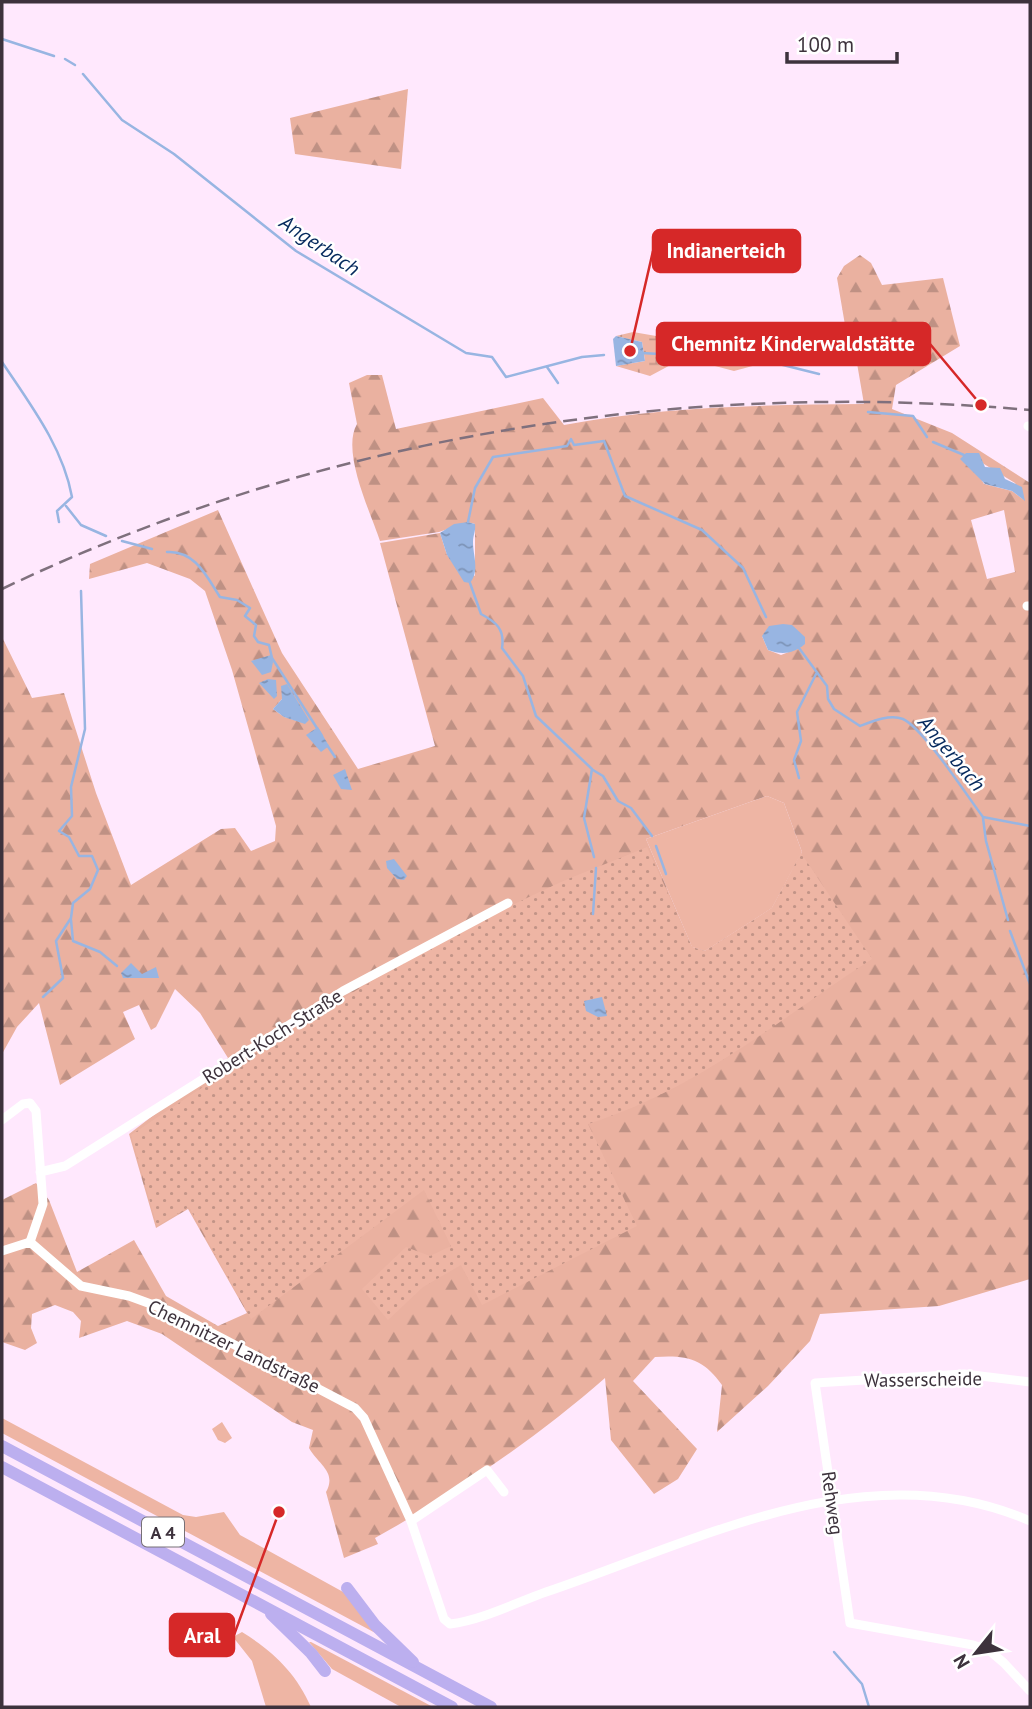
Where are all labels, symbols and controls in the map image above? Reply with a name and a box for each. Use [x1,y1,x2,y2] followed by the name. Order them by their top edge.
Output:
[787,21,897,65] scale bar
[797,31,854,58] text: 100 m
[274,208,365,282] water label: Angerbach
[653,230,800,272] callout: Indianerteich
[666,237,786,264] text: Indianerteich
[657,323,930,365] callout: Chemnitz Kinderwaldstätte
[671,330,915,357] text: Chemnitz Kinderwaldstätte
[912,709,992,797] water label: Angerbach
[198,983,346,1089] street label: Robert-Koch-Straße
[144,1294,324,1398] street label: Chemnitzer Landstraße
[864,1366,982,1392] street label: Wasserscheide
[817,1470,849,1536] street label: Rehweg
[142,1518,184,1546] road number: A 4
[170,1614,234,1656] callout: Aral
[941,1618,1011,1688] north arrow
[184,1622,221,1649] text: Aral
[948,1650,975,1673] text: N

